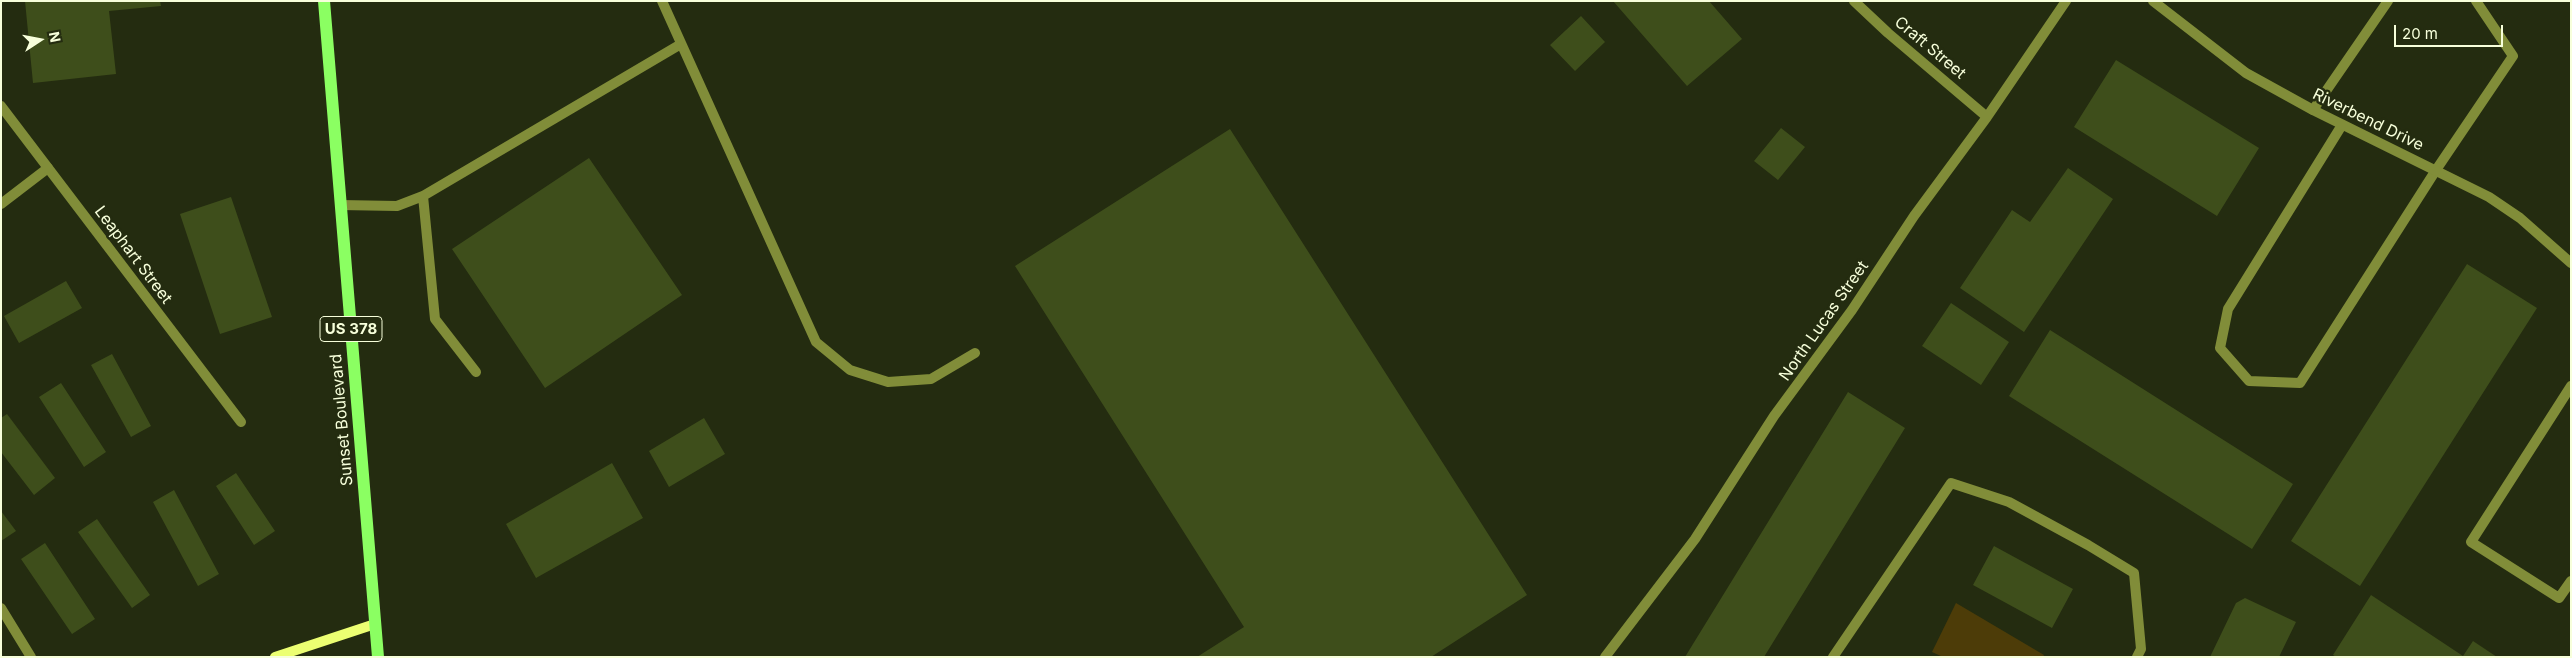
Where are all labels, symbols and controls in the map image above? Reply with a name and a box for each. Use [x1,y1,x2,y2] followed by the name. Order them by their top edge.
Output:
[1891,13,1969,83] street label: Craft Street
[15,15,65,65] north arrow
[2397,15,2506,47] scale bar
[2402,24,2438,43] text: 20 m
[46,30,65,44] text: N
[2309,85,2427,155] street label: Riverbend Drive
[90,203,176,307] street label: Leaphart Street
[1775,257,1873,385] street label: North Lucas Street
[320,316,382,342] road number: US 378
[327,353,357,487] street label: Sunset Boulevard

